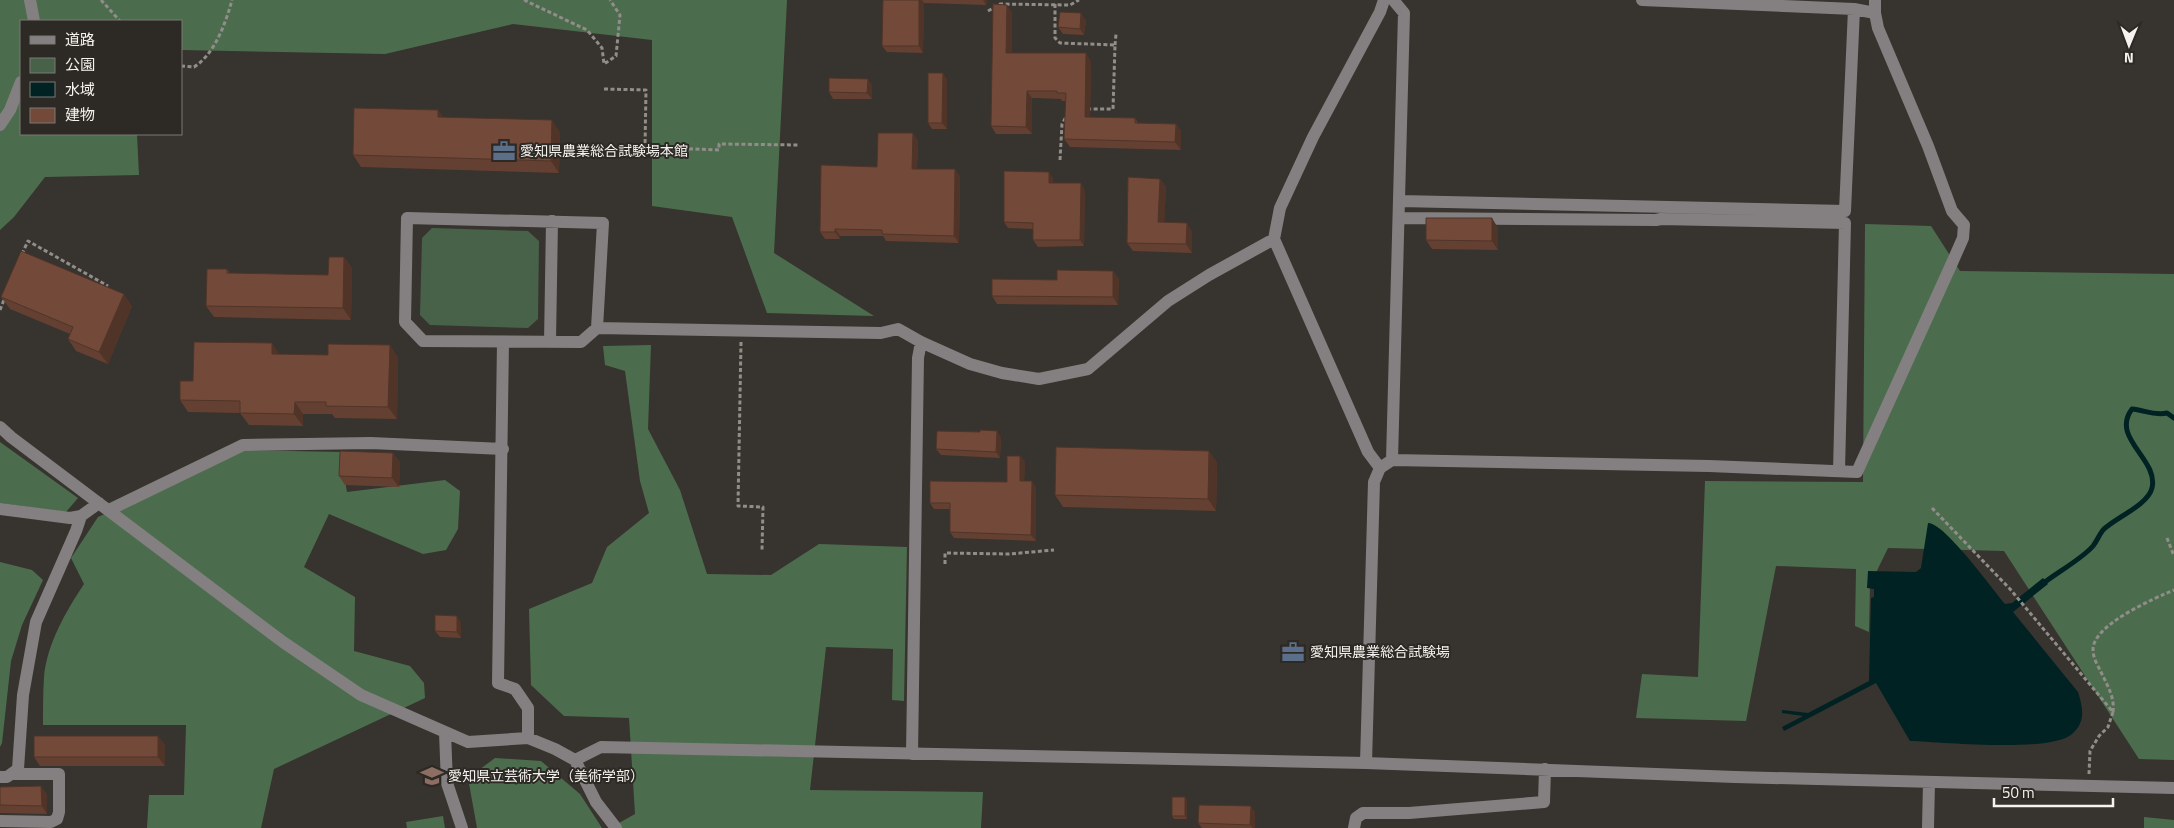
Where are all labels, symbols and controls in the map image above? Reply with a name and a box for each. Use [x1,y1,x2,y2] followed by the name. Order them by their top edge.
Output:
[20,20,182,135] legend
[2104,20,2154,70] north arrow
[65,28,95,51] text: 道路
[2124,48,2134,69] text: N
[65,53,95,76] text: 公園
[65,78,95,101] text: 水域
[65,103,95,126] text: 建物
[491,138,517,164] office icon: 愛知県農業総合試験場本館
[520,140,688,161] place label: 愛知県農業総合試験場本館
[1280,639,1306,665] office icon: 愛知県農業総合試験場
[1310,641,1450,662] place label: 愛知県農業総合試験場
[419,763,445,789] school or university icon: 愛知県立芸術大学（美術学部）
[448,765,644,786] place label: 愛知県立芸術大学（美術学部）
[1994,776,2113,808] scale bar
[2002,781,2035,804] text: 50 m

